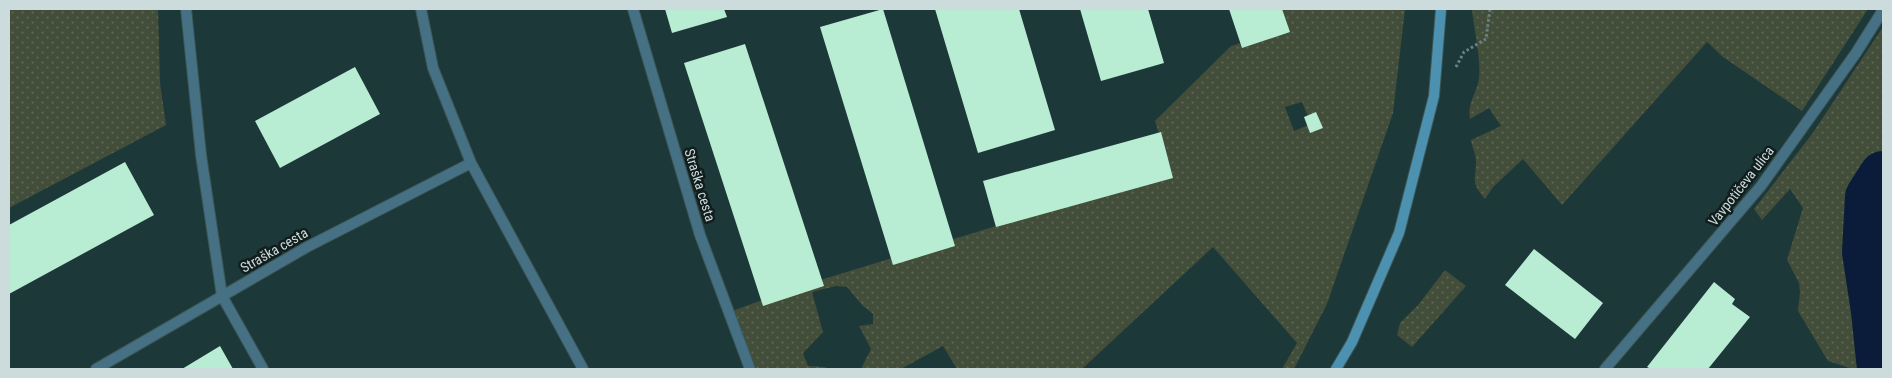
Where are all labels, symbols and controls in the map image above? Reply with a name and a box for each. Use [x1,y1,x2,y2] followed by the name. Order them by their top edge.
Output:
[1705,143,1777,229] street label: Vavpotičeva ulica
[681,147,719,223] street label: Straška cesta
[238,224,310,276] street label: Straška cesta

